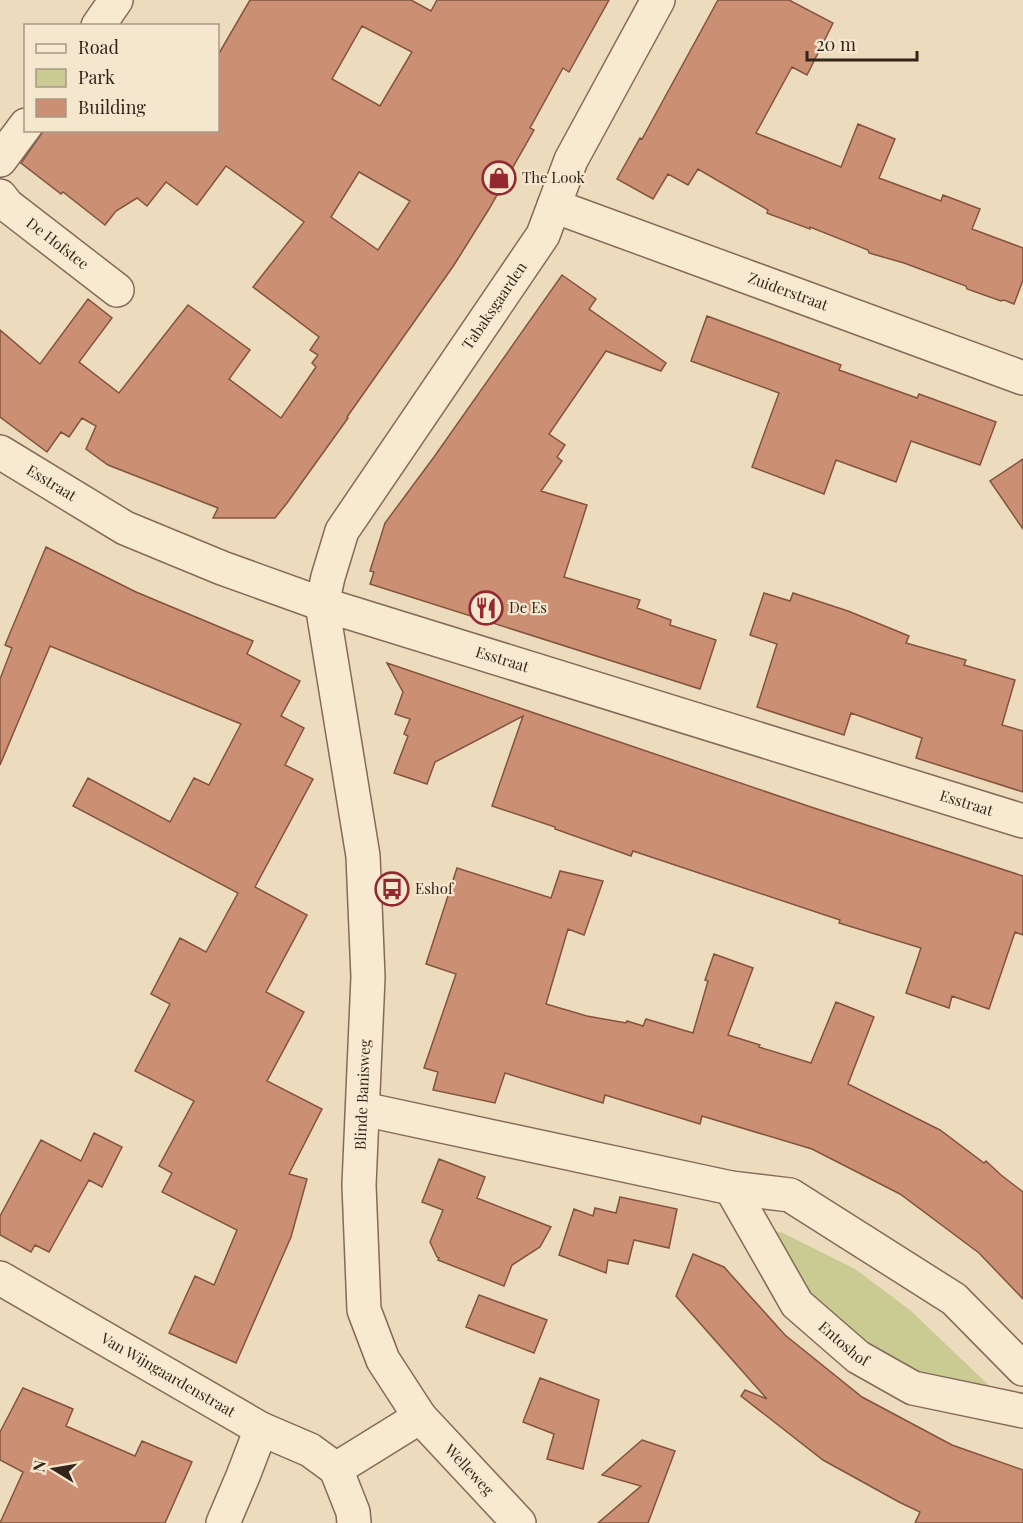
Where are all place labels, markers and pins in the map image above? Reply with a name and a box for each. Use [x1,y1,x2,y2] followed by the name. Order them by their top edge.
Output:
[481,160,517,196] shop icon: The Look
[522,167,585,187] place label: The Look
[468,590,504,626] restaurant icon: De Es
[509,597,547,617] place label: De Es
[374,871,410,907] bus stop icon: Eshof
[415,878,454,898] place label: Eshof

